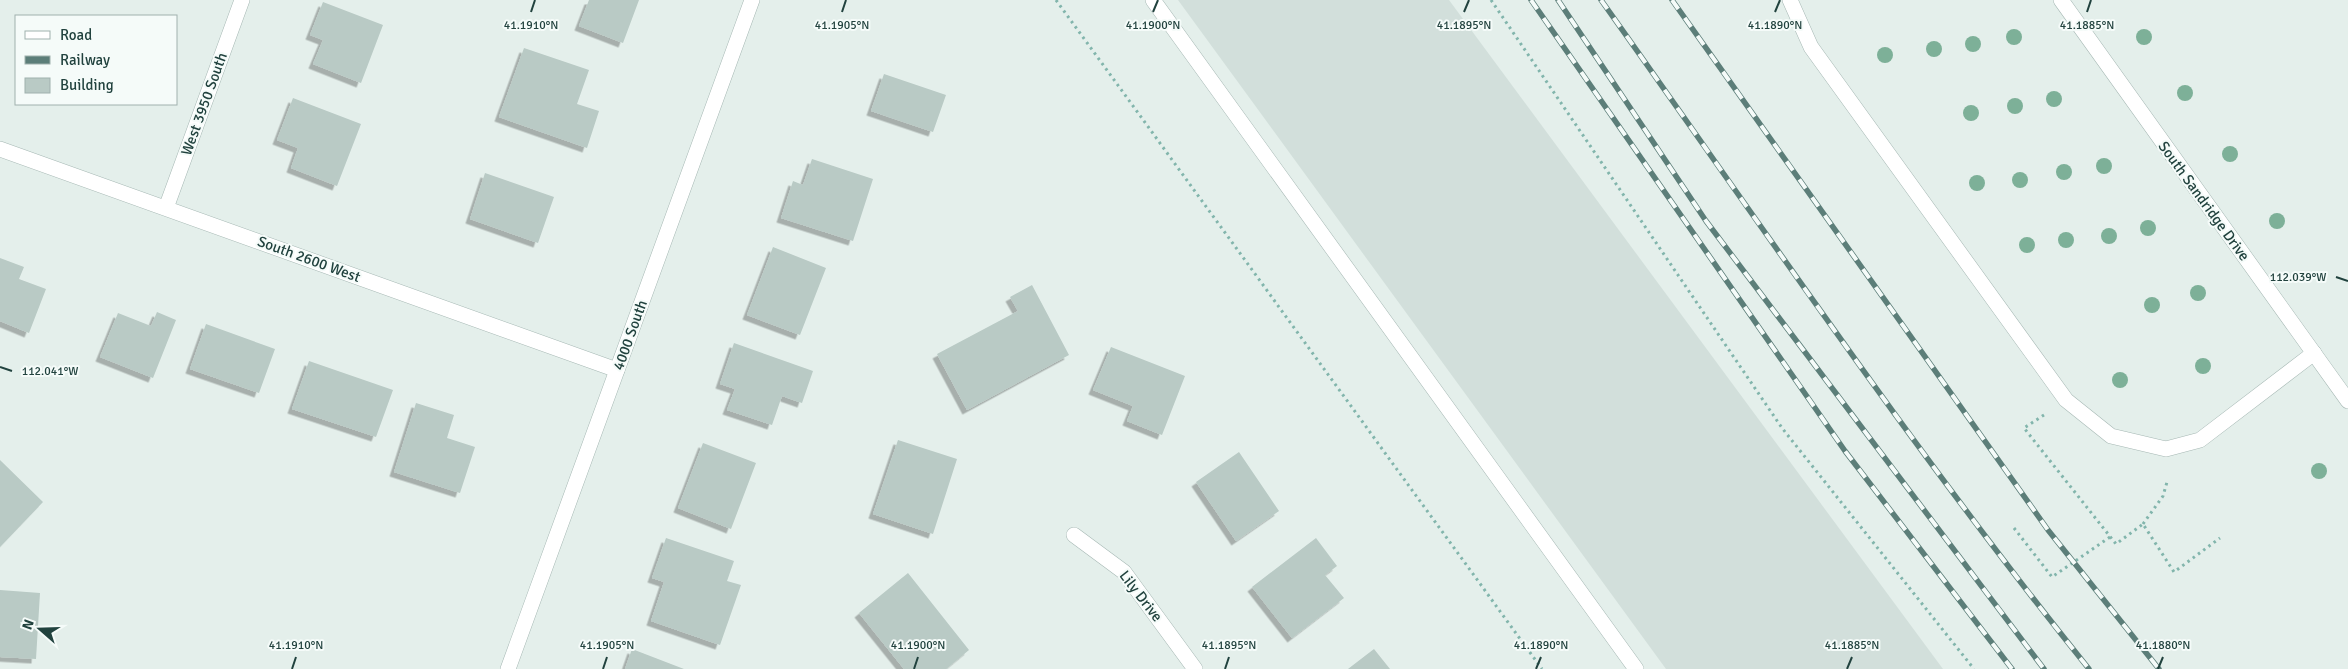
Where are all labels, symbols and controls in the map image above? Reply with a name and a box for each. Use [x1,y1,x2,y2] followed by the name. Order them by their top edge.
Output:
[15,15,178,105] legend
[504,18,558,33] text: 41.1910°N
[815,18,869,33] text: 41.1905°N
[1126,18,1180,33] text: 41.1900°N
[1437,18,1491,33] text: 41.1895°N
[1748,18,1802,33] text: 41.1890°N
[2060,18,2114,33] text: 41.1885°N
[60,26,92,44] text: Road
[177,50,231,158] street label: West 3950 South
[60,51,110,69] text: Railway
[60,76,114,94] text: Building
[2155,138,2253,264] street label: South Sandridge Drive
[255,232,363,286] street label: South 2600 West
[2270,270,2326,285] text: 112.039°W
[609,297,651,373] street label: 4000 South
[22,364,78,379] text: 112.041°W
[1116,567,1166,625] street label: Lily Drive
[15,604,65,654] north arrow
[19,617,38,632] text: N
[269,638,323,653] text: 41.1910°N
[580,638,634,653] text: 41.1905°N
[891,638,945,653] text: 41.1900°N
[1202,638,1256,653] text: 41.1895°N
[1514,638,1568,653] text: 41.1890°N
[1825,638,1879,653] text: 41.1885°N
[2136,638,2190,653] text: 41.1880°N

